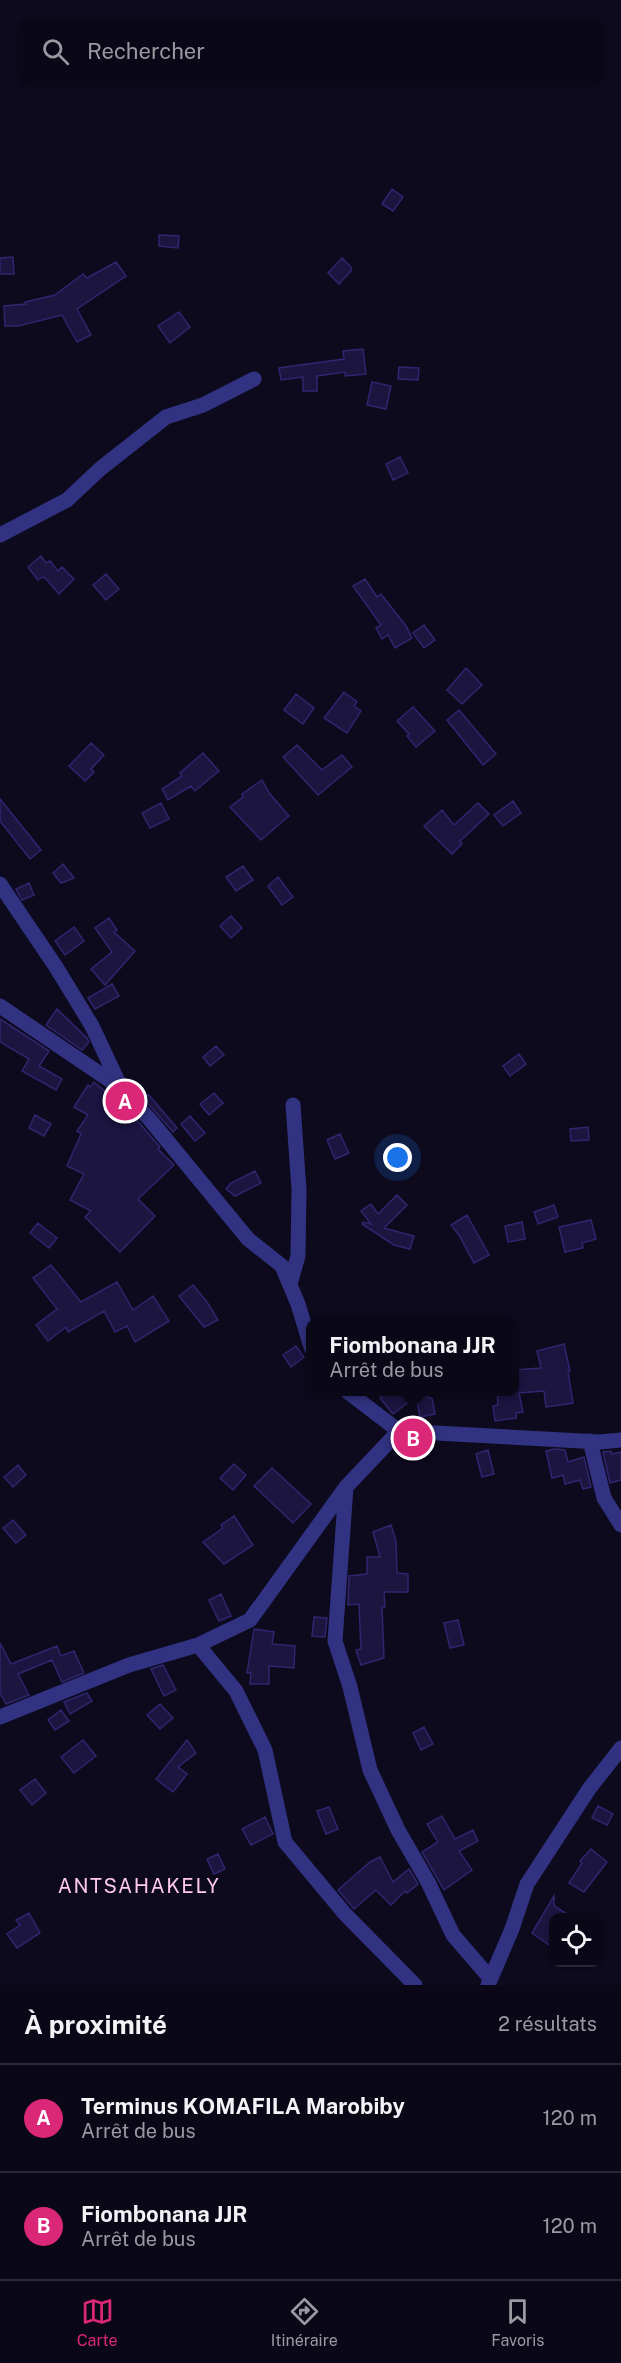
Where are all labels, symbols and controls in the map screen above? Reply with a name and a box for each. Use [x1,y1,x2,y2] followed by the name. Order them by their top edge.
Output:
[18,18,603,84] search box
[39,35,72,68] icon: search
[87,38,205,64] text: Rechercher
[106,1078,144,1124] pin: A
[383,1143,412,1172] your location
[306,1318,519,1396] popup
[329,1332,496,1358] text: Fiombonana JJR
[329,1358,444,1382] text: Arrêt de bus
[394,1416,432,1460] pin: B
[58,1874,220,1898] district label: ANTSAHAKELY
[549,1913,603,1967] map controls
[549,1913,603,1967] button: locate
[24,2009,167,2040] text: À proximité
[498,2012,597,2036] text: 2 résultats
[81,2093,405,2119] text: Terminus KOMAFILA Marobiby
[36,2106,51,2130] text: A
[543,2106,597,2130] text: 120 m
[81,2119,196,2143] text: Arrêt de bus
[81,2201,248,2227] text: Fiombonana JJR
[37,2214,50,2238] text: B
[543,2214,597,2238] text: 120 m
[81,2227,196,2251] text: Arrêt de bus
[77,2295,117,2350] tab: Carte
[271,2295,338,2350] tab: Itinéraire
[491,2295,544,2350] tab: Favoris

